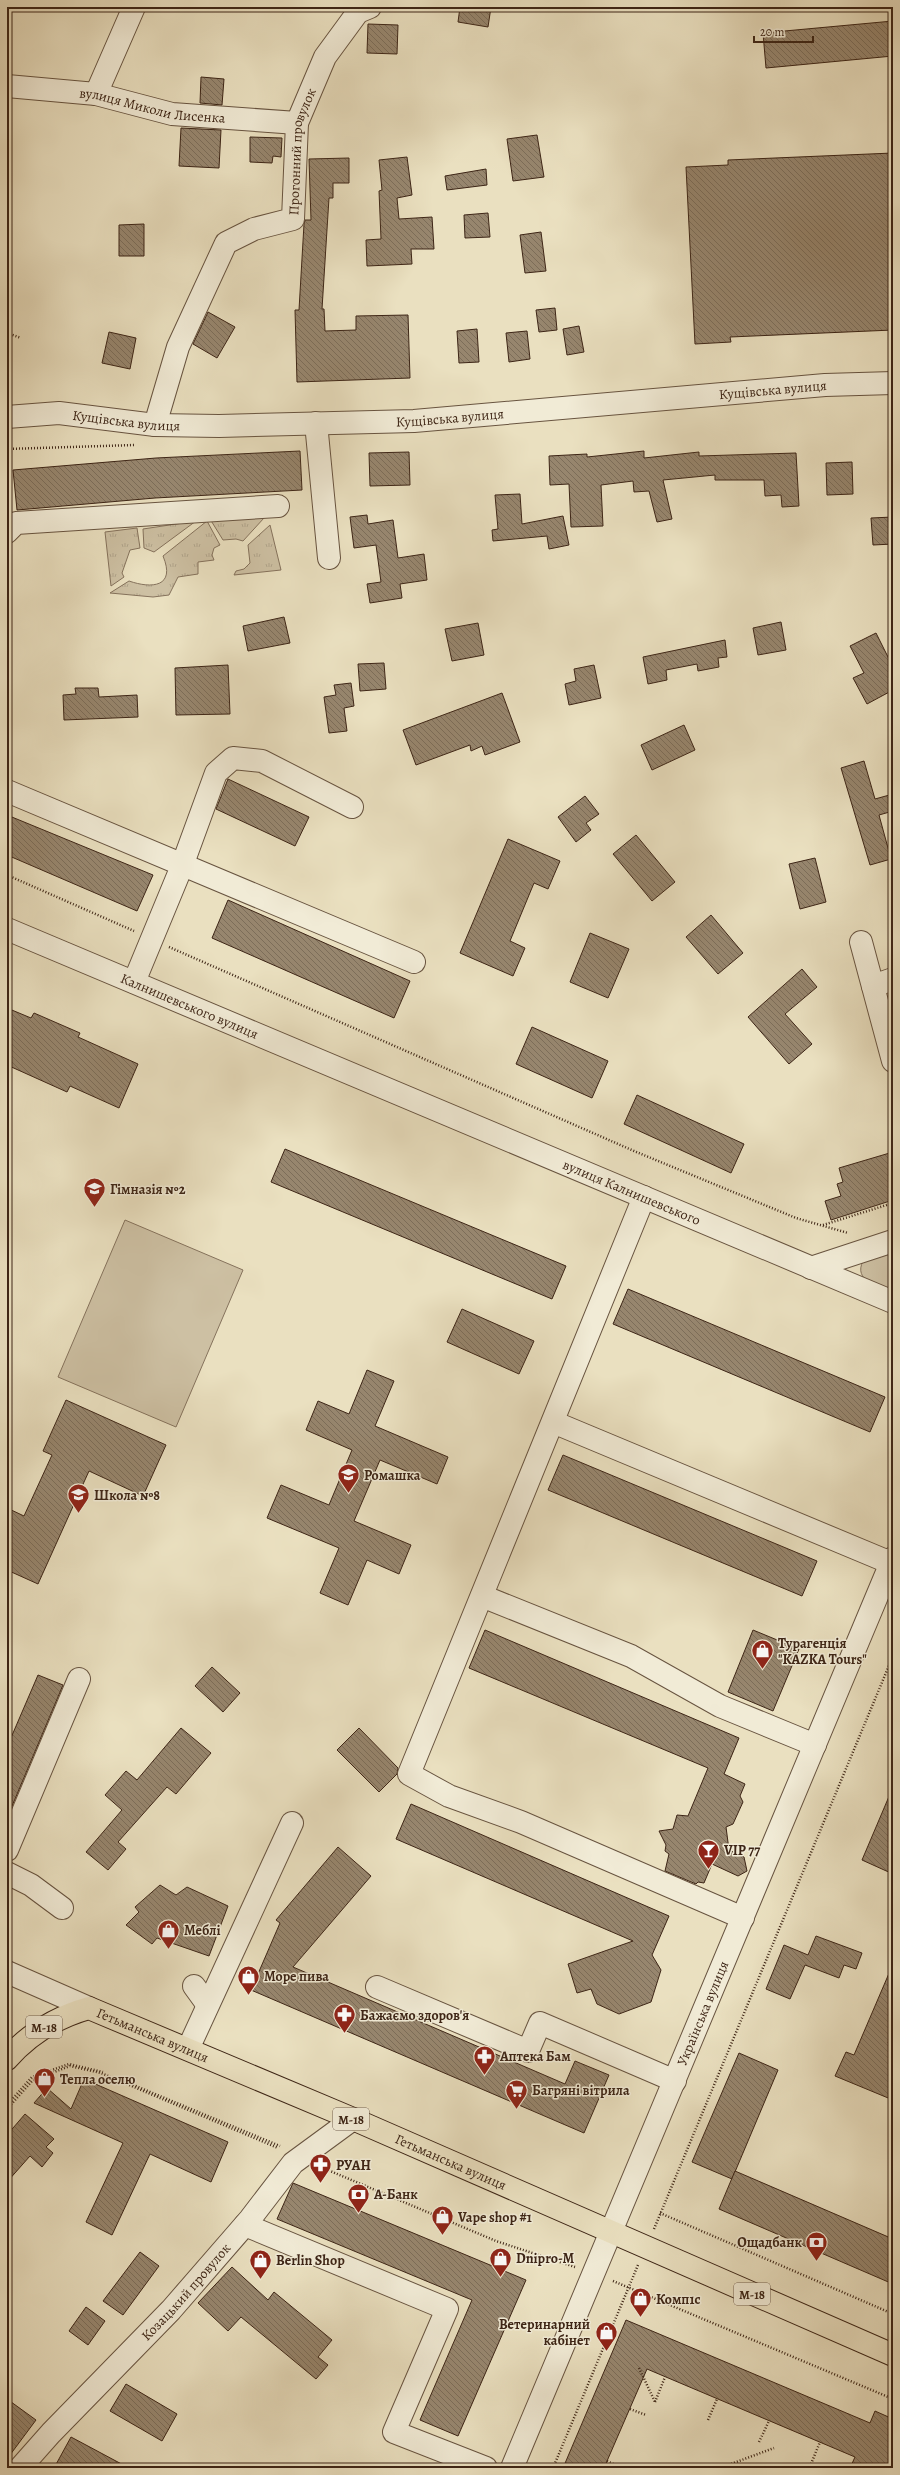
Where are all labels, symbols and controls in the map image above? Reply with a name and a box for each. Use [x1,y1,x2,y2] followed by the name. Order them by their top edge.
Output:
[754,18,813,44] scale bar
[760,24,784,40] text: 20 m
[79,83,226,127] street label: вулиця Миколи Лисенка
[284,85,320,216] street label: Прогонний провулок
[718,375,828,404] street label: Кущівська вулиця
[396,404,505,431] street label: Кущівська вулиця
[71,405,181,435] street label: Кущівська вулиця
[118,968,262,1043] street label: Калнишевського вулиця
[560,1155,704,1230] street label: вулиця Калнишевського
[82,1176,108,1209] school or university icon: Гімназія №2
[110,1180,186,1199] place label: Гімназія №2
[336,1462,362,1495] school or university icon: Ромашка
[364,1466,421,1485] place label: Ромашка
[66,1482,92,1515] school or university icon: Школа №8
[94,1486,160,1505] place label: Школа №8
[778,1634,867,1669] place label: Турагенція "KAZKA Tours"
[750,1638,776,1671] shop icon: Турагенція "KAZKA Tours"
[695,1837,721,1870] bar icon: VIP 77
[723,1841,760,1860] place label: VIP 77
[156,1917,182,1950] shop icon: Меблі
[184,1921,221,1940] place label: Меблі
[672,1958,733,2069] street label: Українська вулиця
[235,1963,261,1996] shop icon: Море пива
[264,1967,329,1986] place label: Море пива
[332,2002,358,2035] pharmacy icon: Бажаємо здоров'я
[94,2003,212,2067] street label: Гетьманська вулиця
[360,2006,469,2025] place label: Бажаємо здоров'я
[26,2016,62,2038] road number: М-18
[472,2043,498,2076] pharmacy icon: Аптека Бам
[499,2047,571,2066] place label: Аптека Бам
[32,2066,58,2099] shop icon: Тепла оселю
[60,2070,136,2089] place label: Тепла оселю
[504,2077,530,2110] supermarket icon: Багряні вітрила
[532,2081,630,2100] place label: Багряні вітрила
[333,2108,369,2130] road number: М-18
[392,2129,510,2195] street label: Гетьманська вулиця
[307,2152,333,2185] pharmacy icon: РУАН
[336,2156,371,2175] place label: РУАН
[345,2181,371,2214] bank icon: А-Банк
[373,2185,418,2204] place label: А-Банк
[430,2204,456,2237] shop icon: Vape shop #1
[457,2208,532,2227] place label: Vape shop #1
[804,2229,830,2262] bank icon: Ощадбанк
[737,2233,802,2252] place label: Ощадбанк
[137,2239,235,2345] street label: Козацький провулок
[488,2245,514,2278] shop icon: Dnipro-M
[247,2247,273,2280] shop icon: Berlin Shop
[516,2249,575,2268] place label: Dnipro-M
[276,2251,345,2270] place label: Berlin Shop
[734,2283,770,2305] road number: М-18
[628,2286,654,2319] shop icon: Комп1с
[656,2290,701,2309] place label: Комп1с
[499,2315,591,2350] place label: Ветеринарний кабінет
[593,2319,619,2352] shop icon: Ветеринарний кабінет

